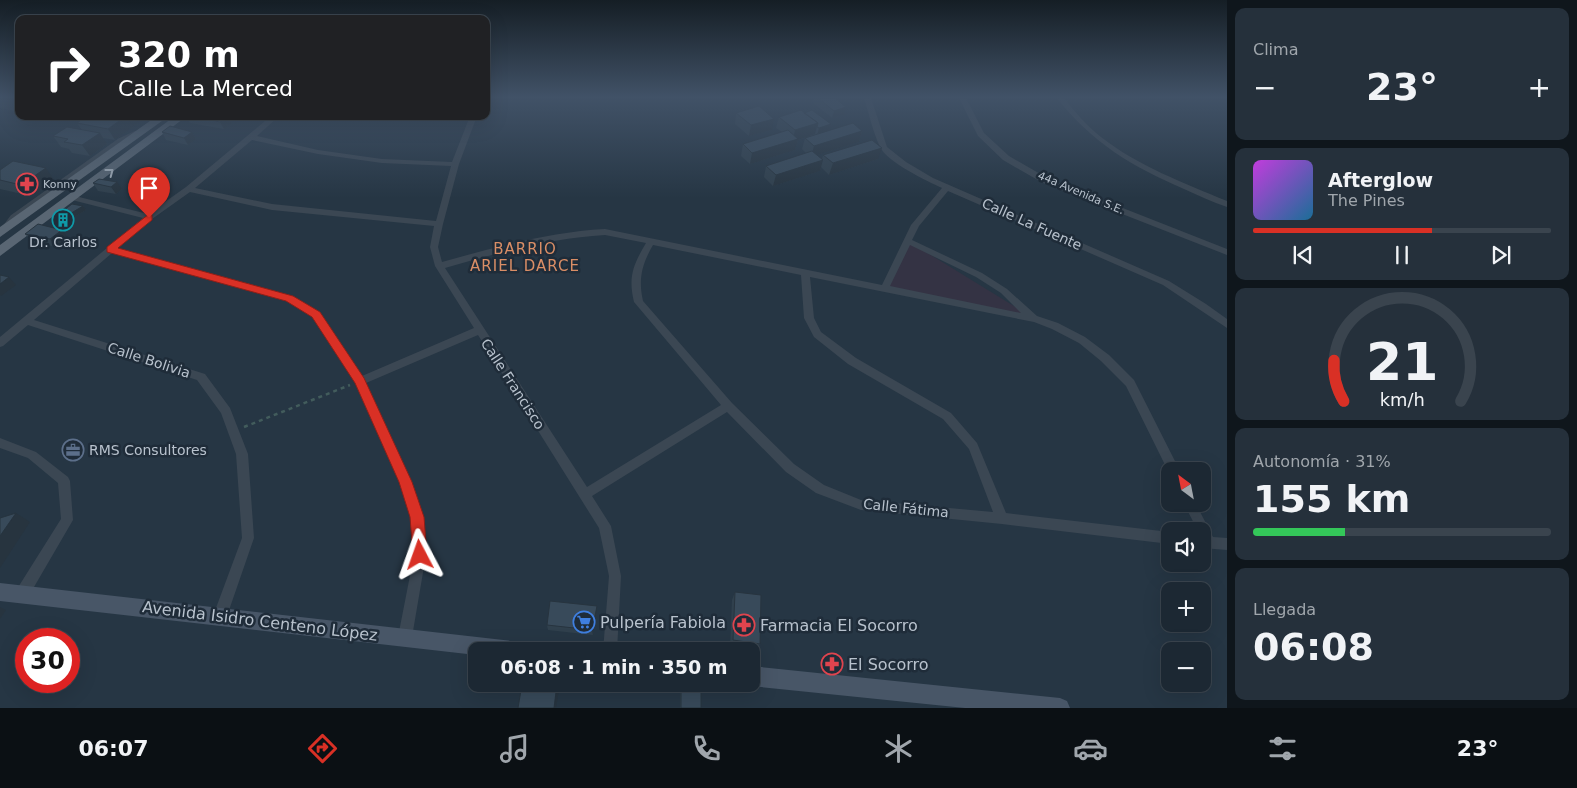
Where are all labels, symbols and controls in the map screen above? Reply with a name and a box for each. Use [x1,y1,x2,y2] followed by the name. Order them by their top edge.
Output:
[35,35,100,100] icon: right
[118,35,240,75] text: 320 m
[1253,40,1298,59] text: Clima
[1366,65,1438,109] text: 23°
[1253,71,1276,104] text: −
[1528,71,1551,104] text: +
[118,76,293,101] text: Calle La Merced
[128,167,170,218] pin
[104,169,113,177] one-way arrow
[1036,169,1126,217] street label: 44a Avenida S.E.
[1328,169,1433,191] text: Afterglow
[15,172,39,196] pharmacy icon: Konny
[135,174,163,202] icon: arrive
[43,178,77,191] place label: Konny
[1328,191,1405,210] text: The Pines
[980,195,1084,253] street label: Calle La Fuente
[51,208,75,232] building icon: Dr. Carlos
[29,234,97,250] place label: Dr. Carlos
[470,240,580,275] district label: BARRIO ARIEL DARCE
[1289,241,1317,269] icon: previous
[1388,241,1416,269] icon: pause
[1487,241,1515,269] icon: next
[1366,332,1438,392] text: 21
[478,336,548,432] street label: Calle Francisco
[106,339,192,381] street label: Calle Bolivia
[1379,389,1425,410] text: km/h
[61,438,85,462] office icon: RMS Consultores
[89,442,207,458] place label: RMS Consultores
[1253,452,1391,471] text: Autonomía · 31%
[1161,462,1211,512] north arrow
[1161,462,1211,692] map controls
[1253,477,1410,521] text: 155 km
[862,496,950,520] street label: Calle Fátima
[1161,522,1211,572] button: sound
[393,528,445,580] position arrow
[1161,582,1211,632] button: +
[141,597,379,645] street label: Avenida Isidro Centeno López
[1253,600,1316,619] text: Llegada
[572,610,596,634] supermarket icon: Pulpería Fabiola
[600,613,726,632] place label: Pulpería Fabiola
[732,613,756,637] pharmacy icon: Farmacia El Socorro
[760,616,918,635] place label: Farmacia El Socorro
[1253,625,1374,669] text: 06:08
[15,628,80,693] speed limit sign: 30
[1161,642,1211,692] button: −
[820,652,844,676] pharmacy icon: El Socorro
[848,655,928,674] place label: El Socorro
[500,656,728,678] text: 06:08 · 1 min · 350 m
[305,731,340,766] icon: directions
[497,731,532,766] icon: music
[689,731,724,766] icon: phone
[881,731,916,766] icon: climate
[1073,731,1108,766] icon: car
[1265,731,1300,766] icon: filters
[78,736,148,761] text: 06:07
[1457,736,1498,761] text: 23°

